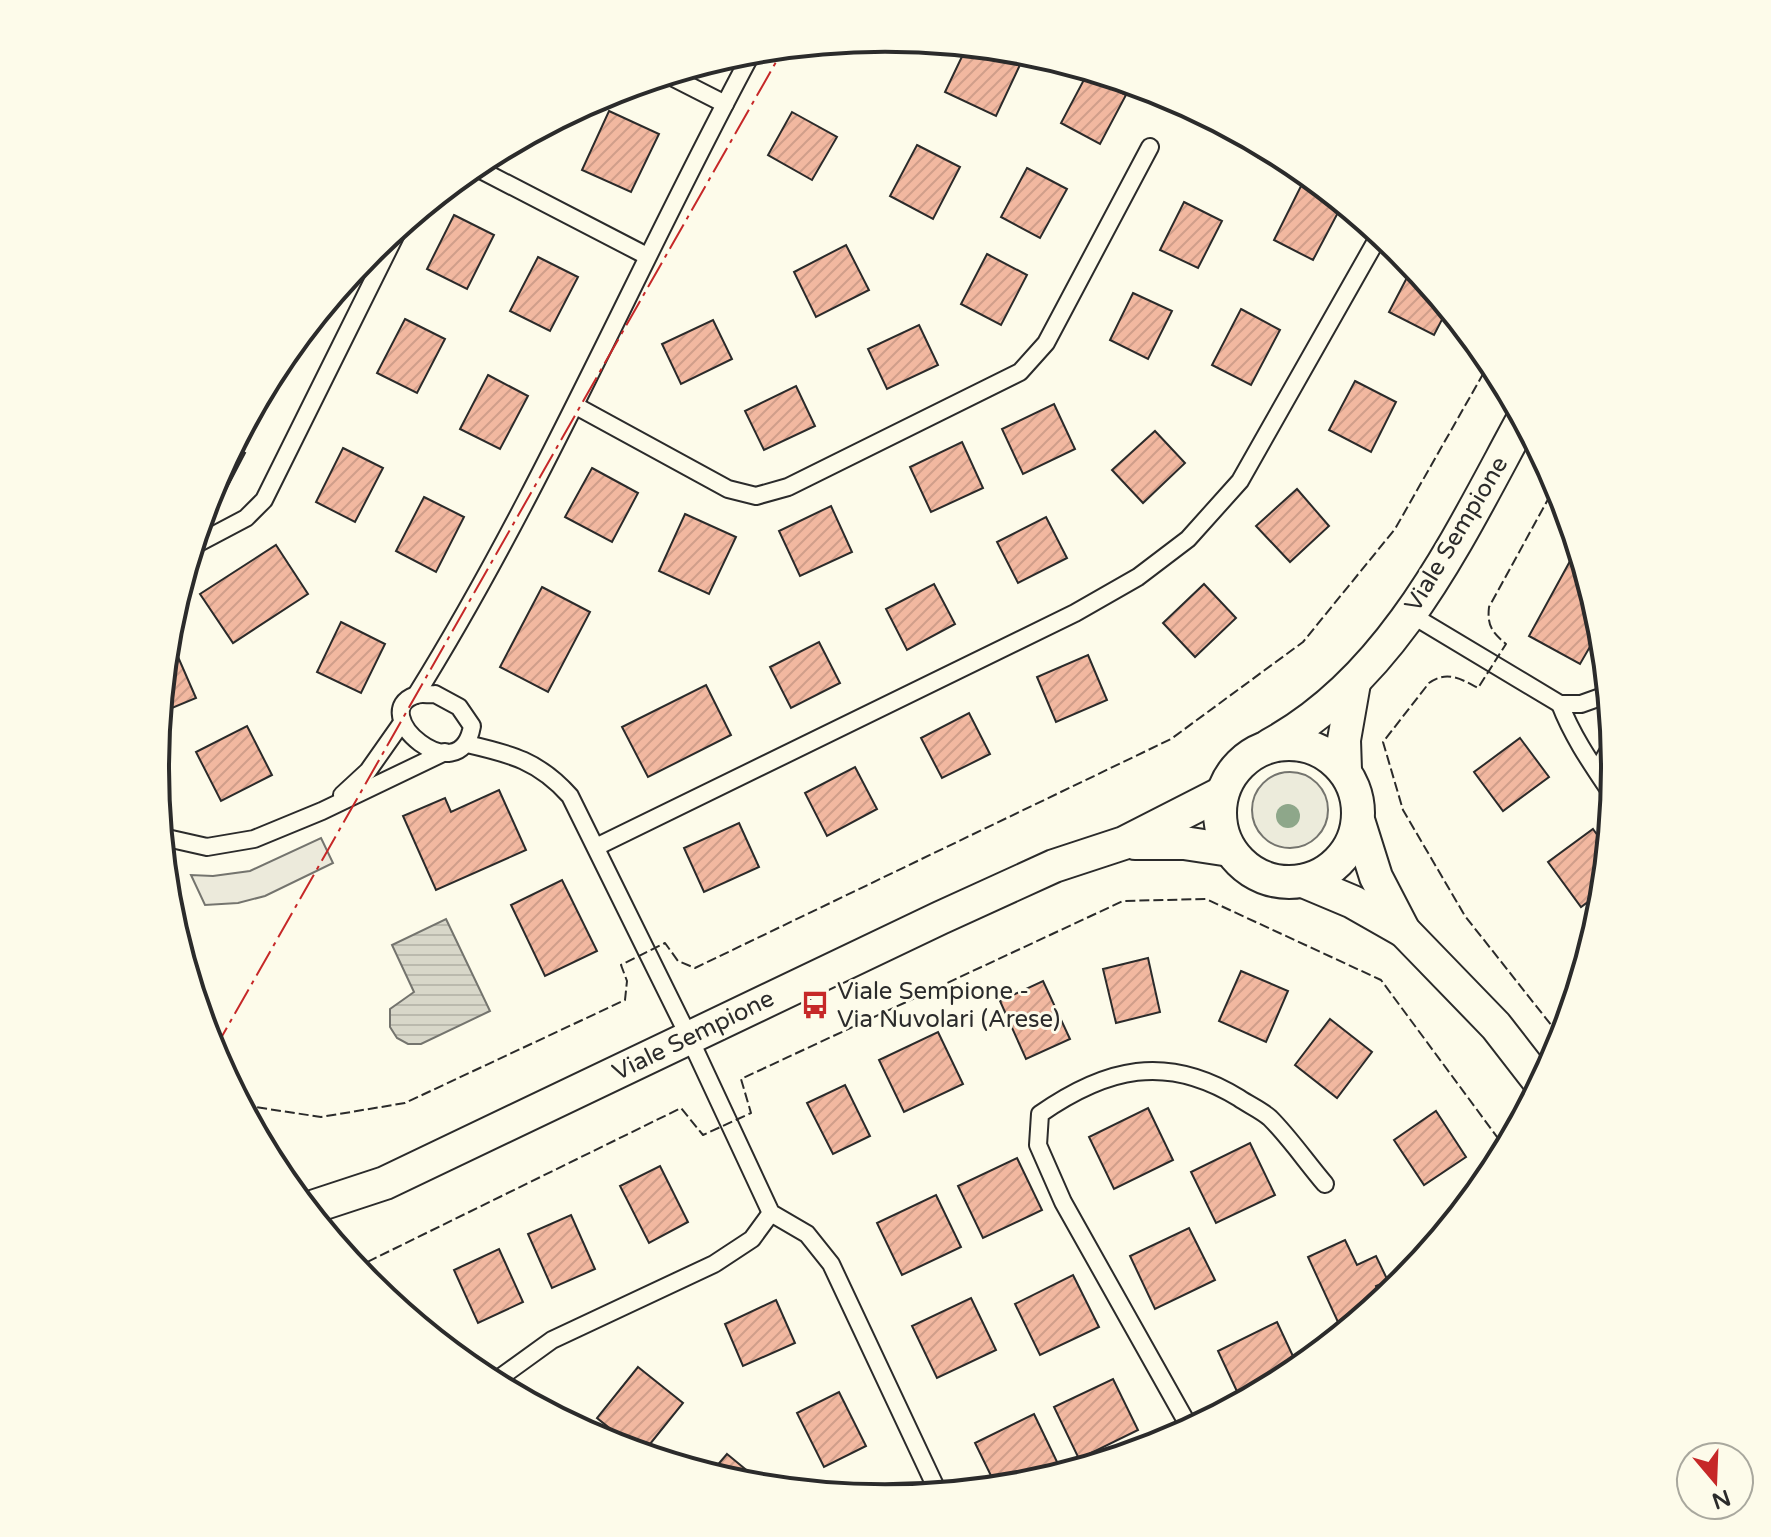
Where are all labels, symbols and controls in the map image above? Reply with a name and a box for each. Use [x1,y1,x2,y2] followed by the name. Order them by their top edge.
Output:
[1399,451,1514,617] street label: Viale Sempione
[837,977,1060,1034] place label: Viale Sempione - Via Nuvolari (Arese)
[608,984,779,1087] street label: Viale Sempione
[800,990,830,1020] bus stop icon: Viale Sempione - Via Nuvolari (Arese)
[1675,1441,1755,1521] north arrow
[1709,1484,1734,1514] text: N

